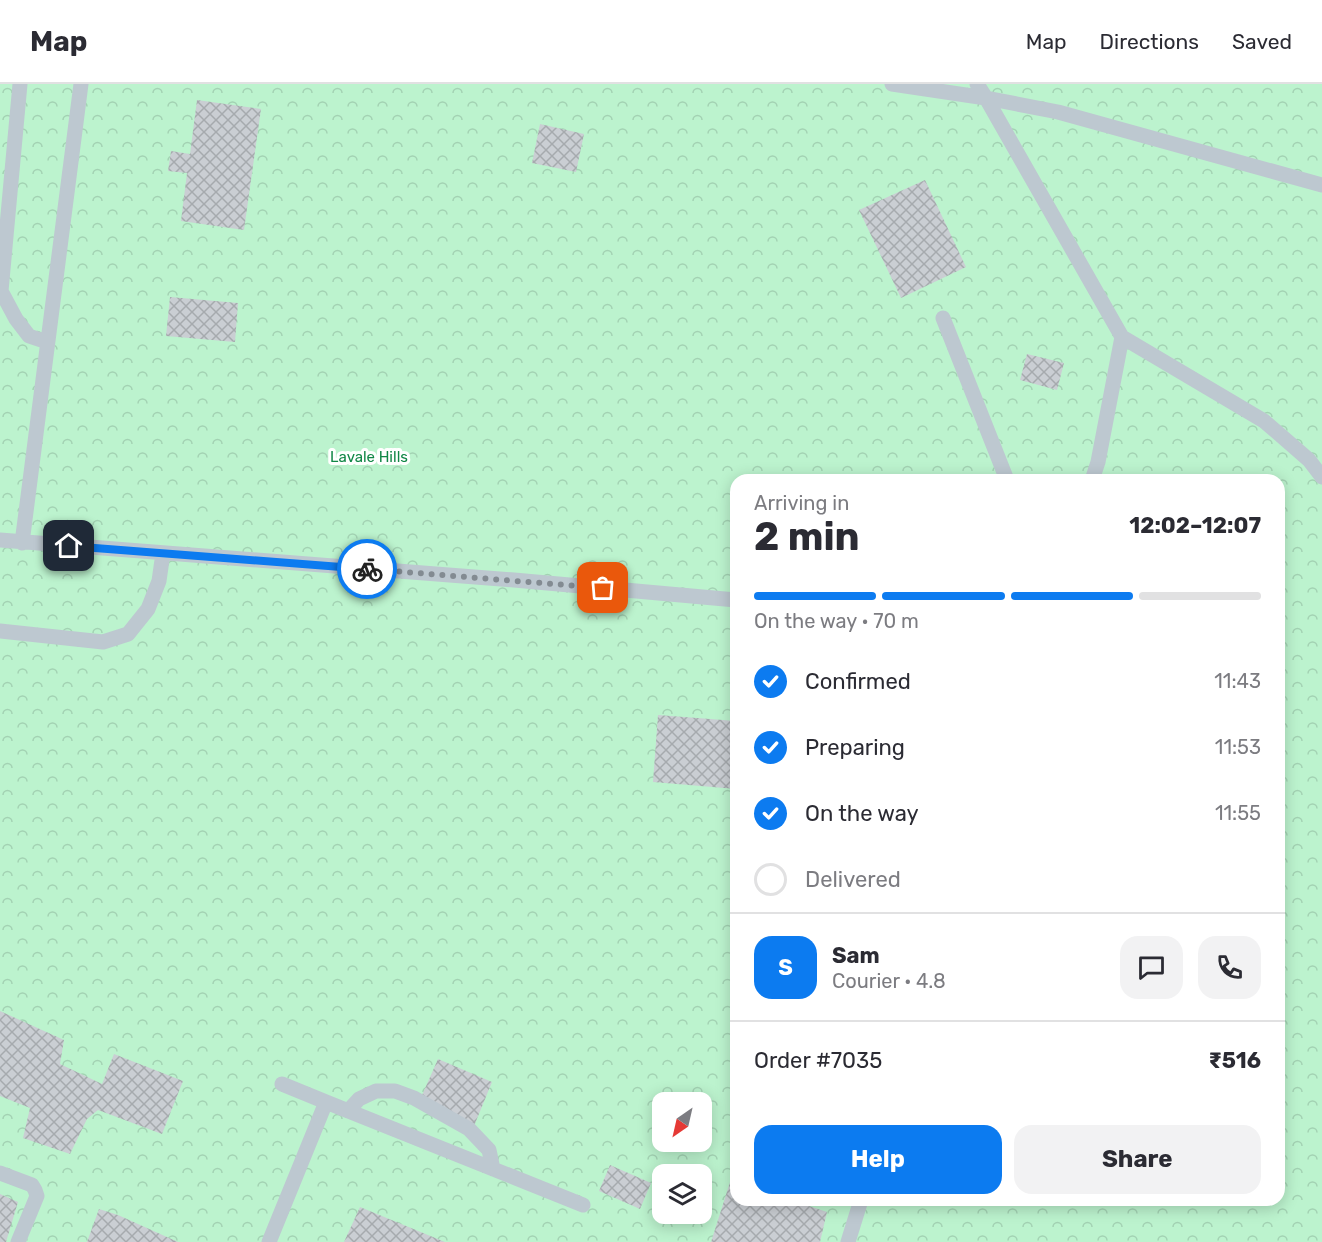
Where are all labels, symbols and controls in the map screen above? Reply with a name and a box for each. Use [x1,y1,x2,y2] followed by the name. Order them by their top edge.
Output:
[30,25,87,58] text: Map
[1026,29,1067,54] text: Map
[1100,29,1199,54] text: Directions
[1232,29,1292,54] text: Saved
[330,448,408,466] park label: Lavale Hills
[754,491,849,515] text: Arriving in
[1129,512,1261,539] text: 12:02–12:07
[754,514,860,560] text: 2 min
[43,520,94,571] pin
[52,529,85,562] icon: home
[337,539,397,599] courier
[351,553,384,586] icon: bike
[577,562,628,613] pin
[586,571,619,604] icon: bag
[754,609,919,633] text: On the way · 70 m
[754,665,787,698] icon: check
[805,668,911,695] text: Confirmed
[1214,669,1261,693] text: 11:43
[754,731,787,764] icon: check
[805,734,905,761] text: Preparing
[1215,735,1261,759] text: 11:53
[754,797,787,830] icon: check
[805,800,919,827] text: On the way
[1215,801,1261,825] text: 11:55
[805,866,901,893] text: Delivered
[1120,936,1183,999] button: chat
[1198,936,1261,999] button: phone
[832,942,880,969] text: Sam
[778,954,793,981] text: S
[832,969,946,993] text: Courier · 4.8
[754,1047,882,1074] text: Order #7035
[1208,1047,1261,1074] text: ₹516
[652,1092,712,1152] north arrow
[652,1092,712,1224] map controls
[754,1125,1002,1194] button: Help
[1014,1125,1261,1194] button: Share
[652,1164,712,1224] button: layers

